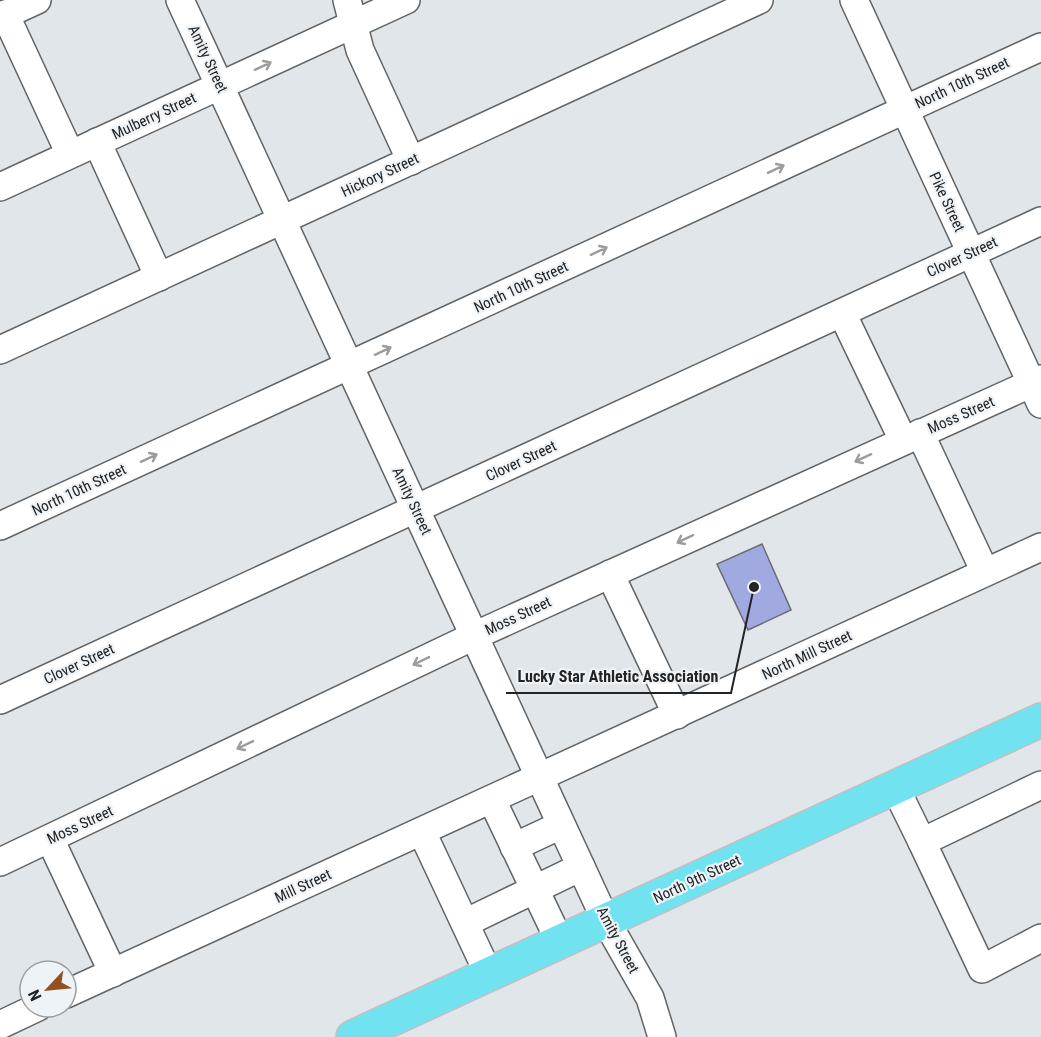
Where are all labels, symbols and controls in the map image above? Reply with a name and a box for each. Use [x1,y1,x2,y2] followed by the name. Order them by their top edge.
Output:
[184,22,232,96] street label: Amity Street
[912,53,1012,113] street label: North 10th Street
[254,60,272,71] one-way arrow
[109,89,199,143] street label: Mulberry Street
[338,149,422,201] street label: Hickory Street
[766,163,784,175] one-way arrow
[925,169,969,235] street label: Pike Street
[924,233,1000,281] street label: Clover Street
[589,245,607,257] one-way arrow
[471,257,571,317] street label: North 10th Street
[374,344,392,356] one-way arrow
[925,392,997,438] street label: Moss Street
[483,437,559,485] street label: Clover Street
[139,451,157,463] one-way arrow
[854,453,872,465] one-way arrow
[29,460,129,520] street label: North 10th Street
[388,464,436,538] street label: Amity Street
[677,534,695,546] one-way arrow
[482,593,554,639] street label: Moss Street
[759,626,855,684] street label: North Mill Street
[41,640,117,688] street label: Clover Street
[413,656,431,668] one-way arrow
[506,659,731,693] callout: Lucky Star Athletic Association
[518,667,719,686] text: Lucky Star Athletic Association
[237,740,255,752] one-way arrow
[44,802,116,848] street label: Moss Street
[650,851,744,907] street label: North 9th Street
[272,865,334,907] street label: Mill Street
[593,904,643,976] street label: Amity Street
[18,959,78,1019] north arrow
[24,987,46,1004] text: N

